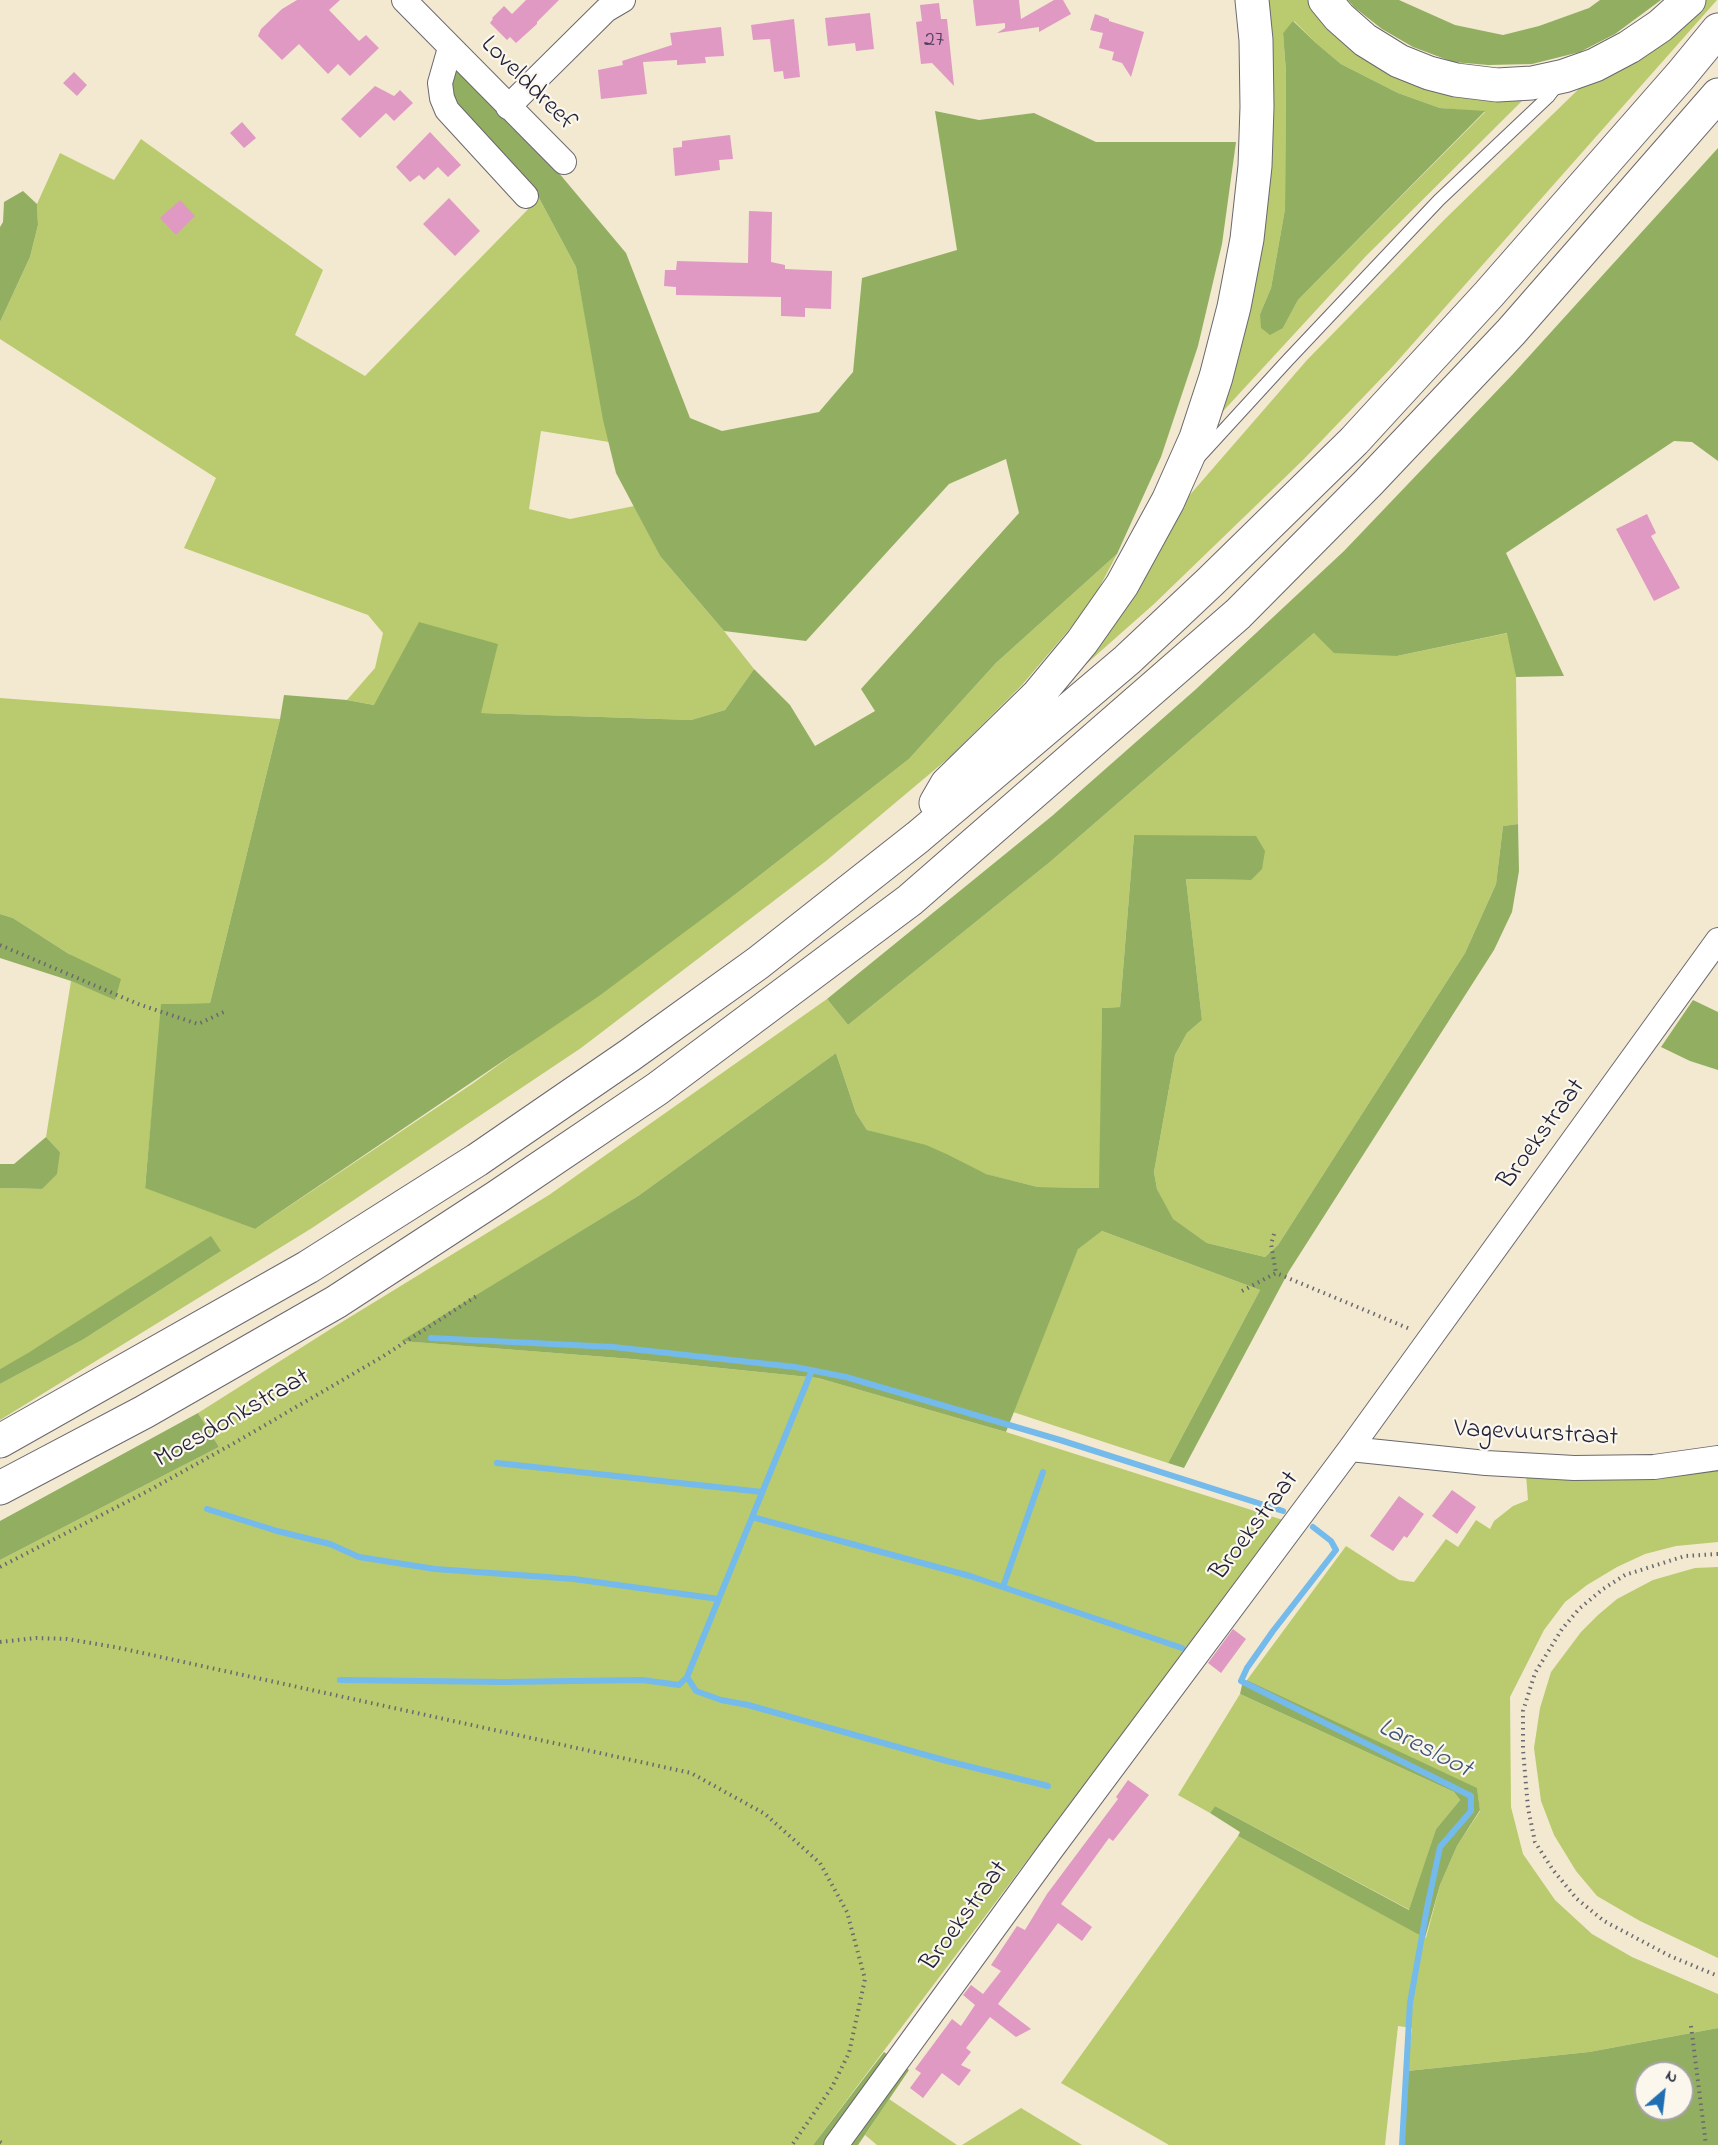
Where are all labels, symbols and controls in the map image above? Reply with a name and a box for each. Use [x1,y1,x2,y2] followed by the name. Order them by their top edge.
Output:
[924,28,944,54] house number: 27
[473,31,581,139] street label: Lovelddreef
[1492,1074,1594,1196] street label: Broekstraat
[150,1363,316,1477] street label: Moesdonkstraat
[1453,1415,1619,1455] street label: Vagevuurstraat
[1205,1466,1307,1588] street label: Broekstraat
[1372,1713,1476,1787] water label: Laresloot
[915,1856,1017,1978] street label: Broekstraat
[1634,2061,1694,2121] north arrow
[1661,2064,1682,2090] text: N

